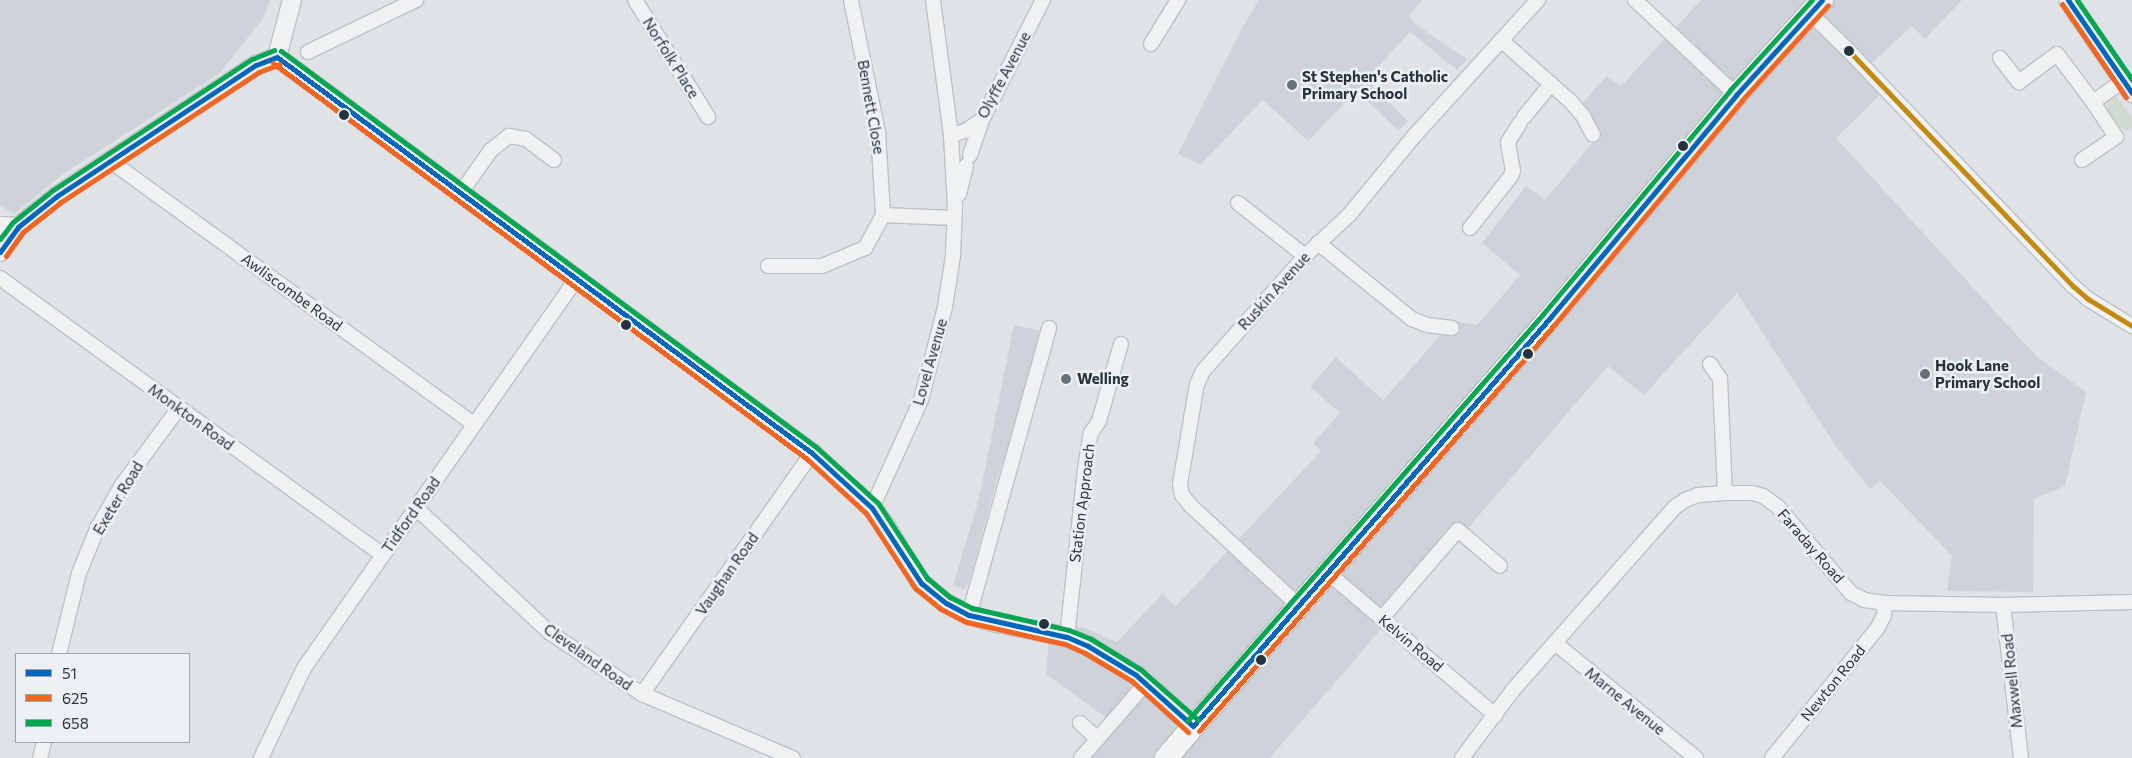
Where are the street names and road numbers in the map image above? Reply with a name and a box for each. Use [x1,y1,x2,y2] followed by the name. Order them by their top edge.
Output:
[639,14,703,102] street label: Norfolk Place
[974,28,1034,122] street label: Olyffe Avenue
[854,58,888,156] street label: Bennett Close
[1234,248,1314,334] street label: Ruskin Avenue
[238,249,346,335] street label: Awliscombe Road
[909,317,951,407] street label: Lovel Avenue
[145,380,237,454] street label: Monkton Road
[1066,442,1098,564] street label: Station Approach
[89,458,147,538] street label: Exeter Road
[378,473,444,557] street label: Tidford Road
[1774,505,1848,587] street label: Faraday Road
[692,529,762,619] street label: Vaughan Road
[1375,611,1447,675] street label: Kelvin Road
[540,620,636,694] street label: Cleveland Road
[1998,633,2026,729] street label: Maxwell Road
[1797,641,1869,725] street label: Newton Road
[1581,663,1669,739] street label: Marne Avenue

